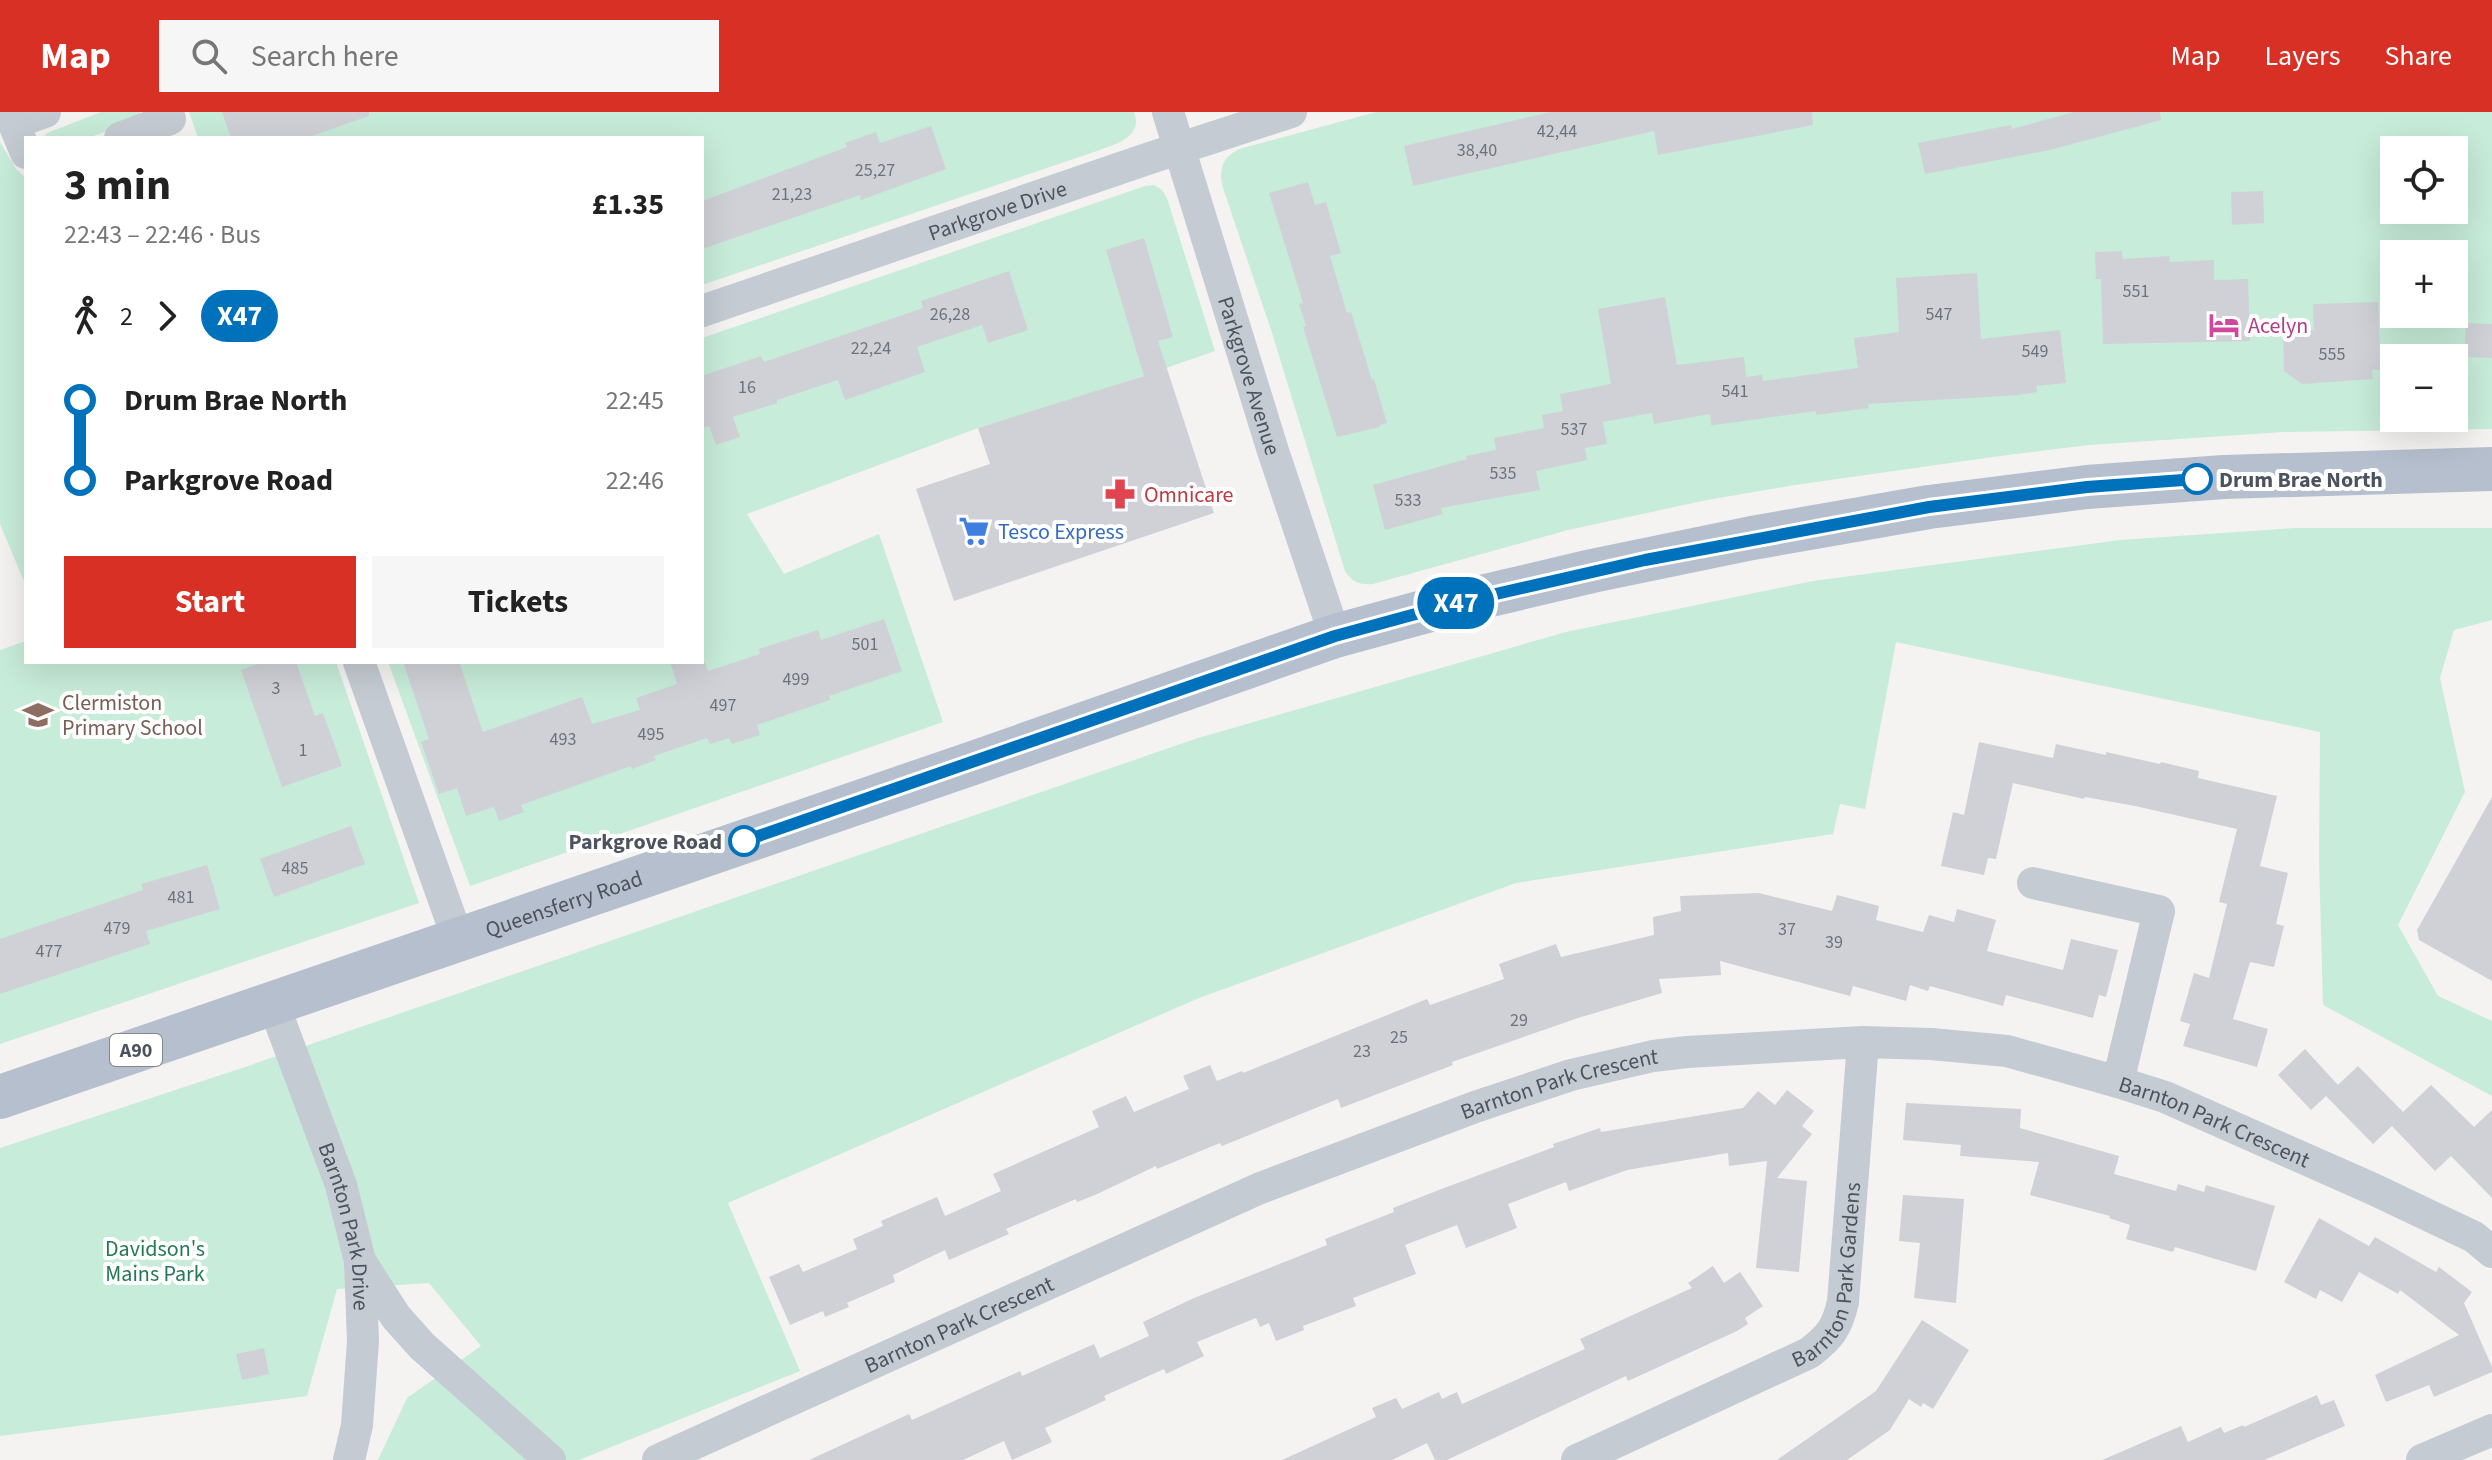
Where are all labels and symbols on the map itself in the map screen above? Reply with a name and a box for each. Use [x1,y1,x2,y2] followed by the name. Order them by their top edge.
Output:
[1537,119,1577,144] house number: 42,44
[1457,138,1497,163] house number: 38,40
[855,158,895,183] house number: 25,27
[924,173,1071,250] street label: Parkgrove Drive
[772,182,812,207] house number: 21,23
[2123,279,2149,304] house number: 551
[1209,293,1288,459] street label: Parkgrove Avenue
[930,302,970,327] house number: 26,28
[1926,302,1952,327] house number: 547
[2207,308,2241,342] hotel icon: Acelyn
[2248,310,2308,342] place label: Acelyn
[851,336,891,361] house number: 22,24
[2022,339,2048,364] house number: 549
[2319,342,2345,367] house number: 555
[738,375,756,400] house number: 16
[1722,379,1748,404] house number: 541
[1561,417,1587,442] house number: 537
[1490,461,1516,486] house number: 535
[2182,464,2212,494] marker: Drum Brae North
[2219,464,2383,496] place label: Drum Brae North
[1103,477,1137,511] pharmacy icon: Omnicare
[1144,479,1234,511] place label: Omnicare
[1395,488,1421,513] house number: 533
[957,514,991,548] supermarket icon: Tesco Express
[998,516,1124,548] place label: Tesco Express
[1410,577,1502,629] line badge: X47
[852,632,878,657] house number: 501
[783,667,809,692] house number: 499
[272,676,281,701] house number: 3
[62,687,203,744] place label: Clermiston Primary School
[710,693,736,718] house number: 497
[21,698,55,732] school or university icon: Clermiston Primary School
[638,722,664,747] house number: 495
[550,727,576,752] house number: 493
[299,738,307,763] house number: 1
[569,826,722,858] place label: Parkgrove Road
[729,826,759,856] marker: Parkgrove Road
[282,856,308,881] house number: 485
[481,863,647,946] street label: Queensferry Road
[168,885,194,910] house number: 481
[104,916,130,941] house number: 479
[1778,917,1796,942] house number: 37
[1825,930,1843,955] house number: 39
[36,939,62,964] house number: 477
[1510,1008,1528,1033] house number: 29
[1390,1025,1408,1050] house number: 25
[110,1034,162,1066] road number: A90
[1353,1039,1371,1064] house number: 23
[1456,1040,1660,1128] street label: Barnton Park Crescent
[2114,1068,2315,1176] street label: Barnton Park Crescent
[309,1138,377,1311] street label: Barnton Park Drive
[1786,1181,1869,1376] street label: Barnton Park Gardens
[105,1233,205,1290] park label: Davidson's Mains Park
[859,1268,1060,1382] street label: Barnton Park Crescent

